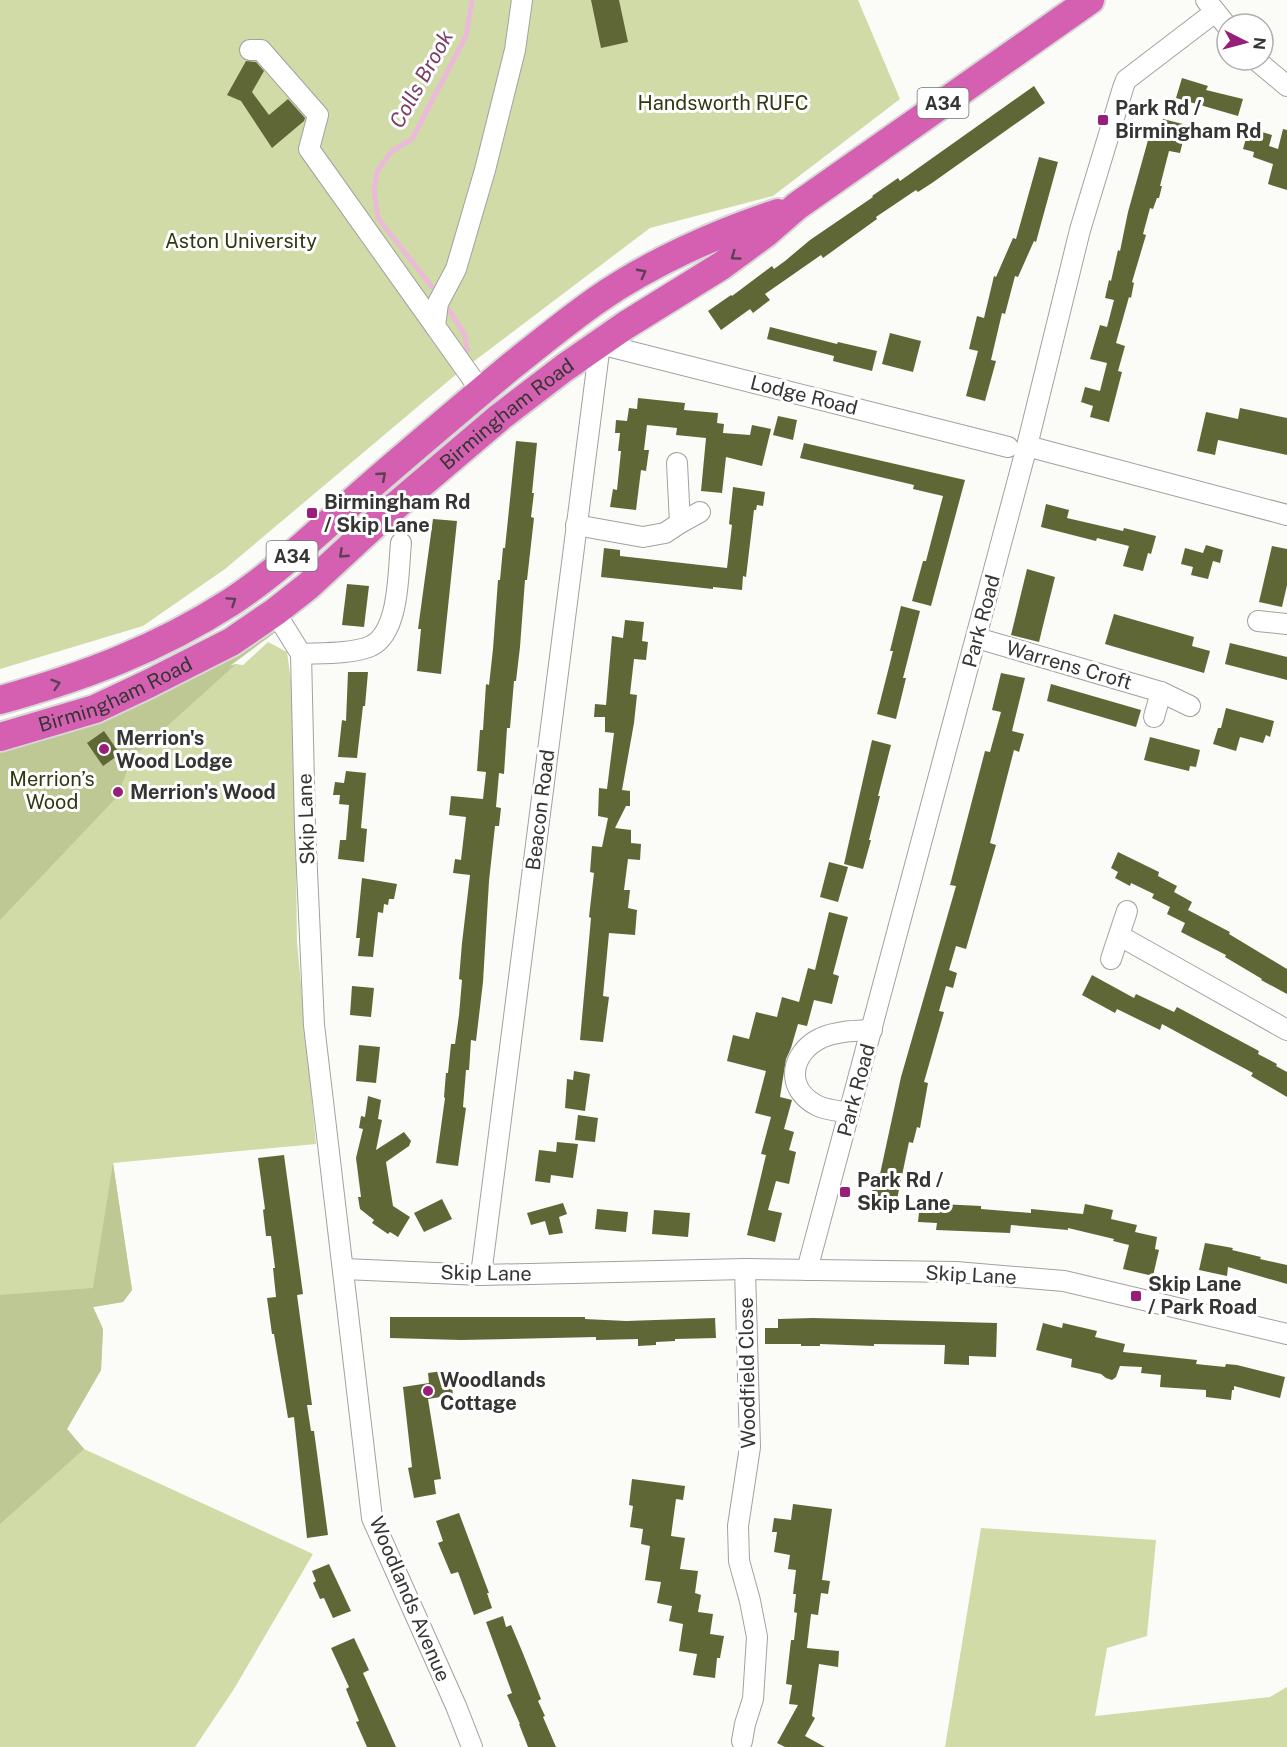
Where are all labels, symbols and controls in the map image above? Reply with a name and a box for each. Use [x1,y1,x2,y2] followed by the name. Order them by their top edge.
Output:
[1215,12,1275,72] north arrow
[384,25,458,132] water label: Colls Brook
[1249,36,1270,51] text: N
[918,88,968,118] road number: A34
[637,91,809,115] park label: Handsworth RUFC
[1115,96,1261,143] place label: Park Rd / Birmingham Rd
[1096,113,1110,127] marker: Park Rd / Birmingham Rd
[165,229,317,253] park label: Aston University
[730,249,741,260] one-way arrow
[636,269,646,280] one-way arrow
[435,353,578,475] street label: Birmingham Road
[748,370,860,420] street label: Lodge Road
[375,472,385,483] one-way arrow
[324,490,470,537] place label: Birmingham Rd / Skip Lane
[305,506,319,520] marker: Birmingham Rd / Skip Lane
[266,541,318,571] road number: A34
[339,547,349,558] one-way arrow
[957,572,1005,670] street label: Park Road
[225,597,236,608] one-way arrow
[1003,636,1135,694] street label: Warrens Croft
[36,652,196,737] street label: Birmingham Road
[50,679,61,691] one-way arrow
[116,726,233,773] place label: Merrion's Wood Lodge
[97,742,111,756] marker: Merrion's Wood Lodge
[521,748,559,872] street label: Beacon Road
[9,767,95,814] park label: Merrion’s Wood
[292,773,320,865] street label: Skip Lane
[130,780,276,804] place label: Merrion's Wood
[111,785,125,799] marker: Merrion's Wood
[832,1041,880,1139] street label: Park Road
[857,1168,951,1215] place label: Park Rd / Skip Lane
[838,1185,852,1199] marker: Park Rd / Skip Lane
[440,1260,532,1286] street label: Skip Lane
[925,1261,1017,1289] street label: Skip Lane
[1148,1272,1257,1319] place label: Skip Lane / Park Road
[1129,1289,1143,1303] marker: Skip Lane / Park Road
[734,1297,760,1449] street label: Woodfield Close
[440,1368,546,1415] place label: Woodlands Cottage
[421,1384,435,1398] marker: Woodlands Cottage
[364,1513,456,1685] street label: Woodlands Avenue

